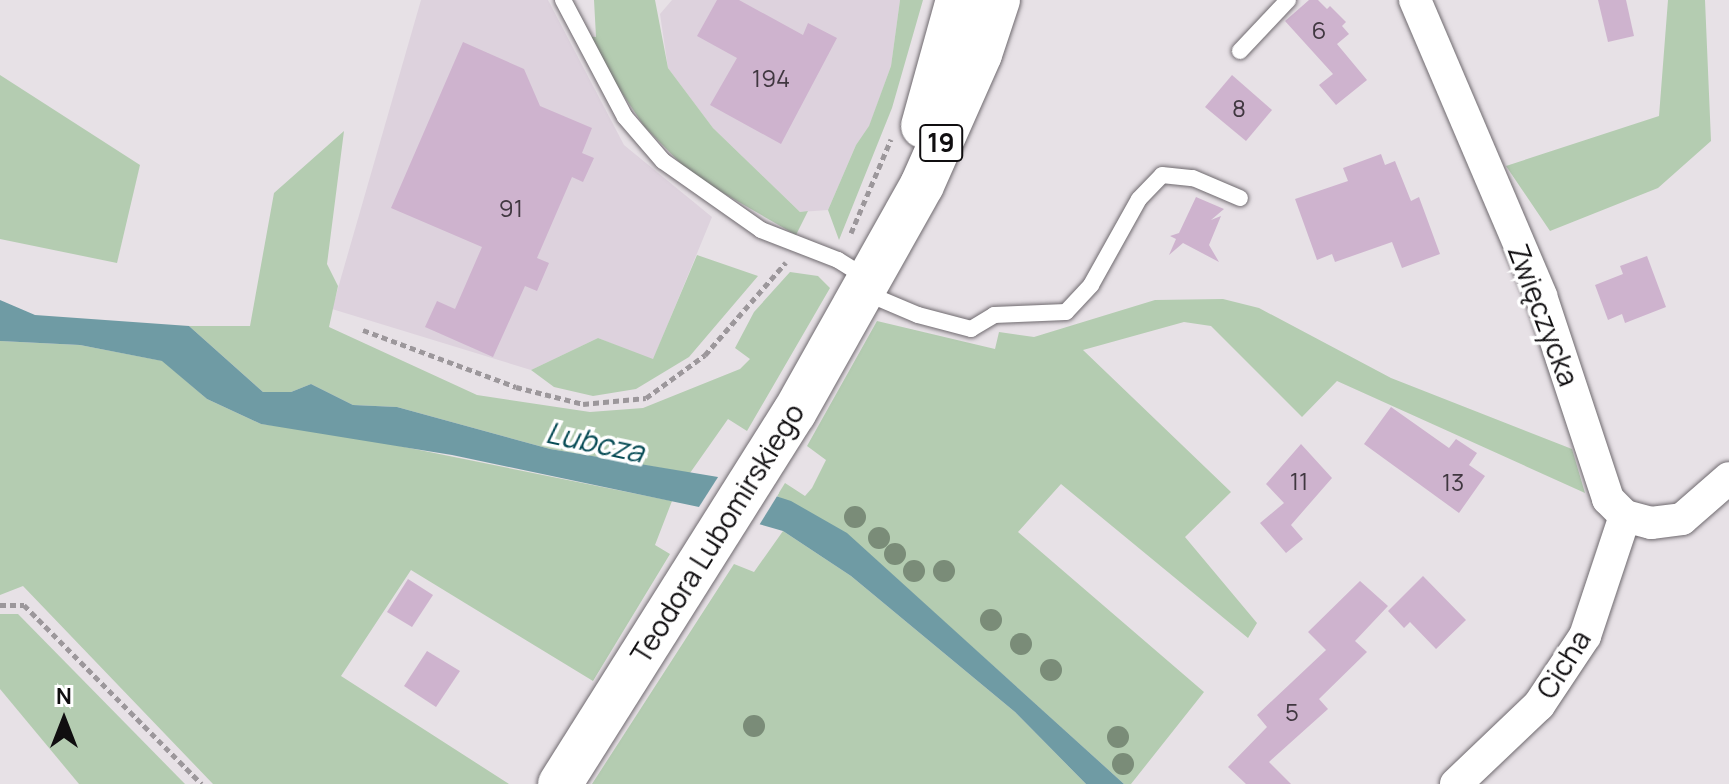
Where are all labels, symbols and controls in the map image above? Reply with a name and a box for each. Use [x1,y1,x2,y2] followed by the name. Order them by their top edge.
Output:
[1312,16,1326,44] house number: 6
[752,64,790,92] house number: 194
[1232,94,1246,122] house number: 8
[919,121,963,165] road number: 19
[499,194,523,222] house number: 91
[1502,239,1586,391] street label: Zwięczycka
[623,397,811,669] street label: Teodora Lubomirskiego
[543,414,647,470] water label: Lubcza
[1290,467,1308,495] house number: 11
[1442,468,1464,496] house number: 13
[1529,624,1597,704] street label: Cicha
[24,680,104,760] north arrow
[56,681,72,711] text: N
[1285,698,1299,726] house number: 5

